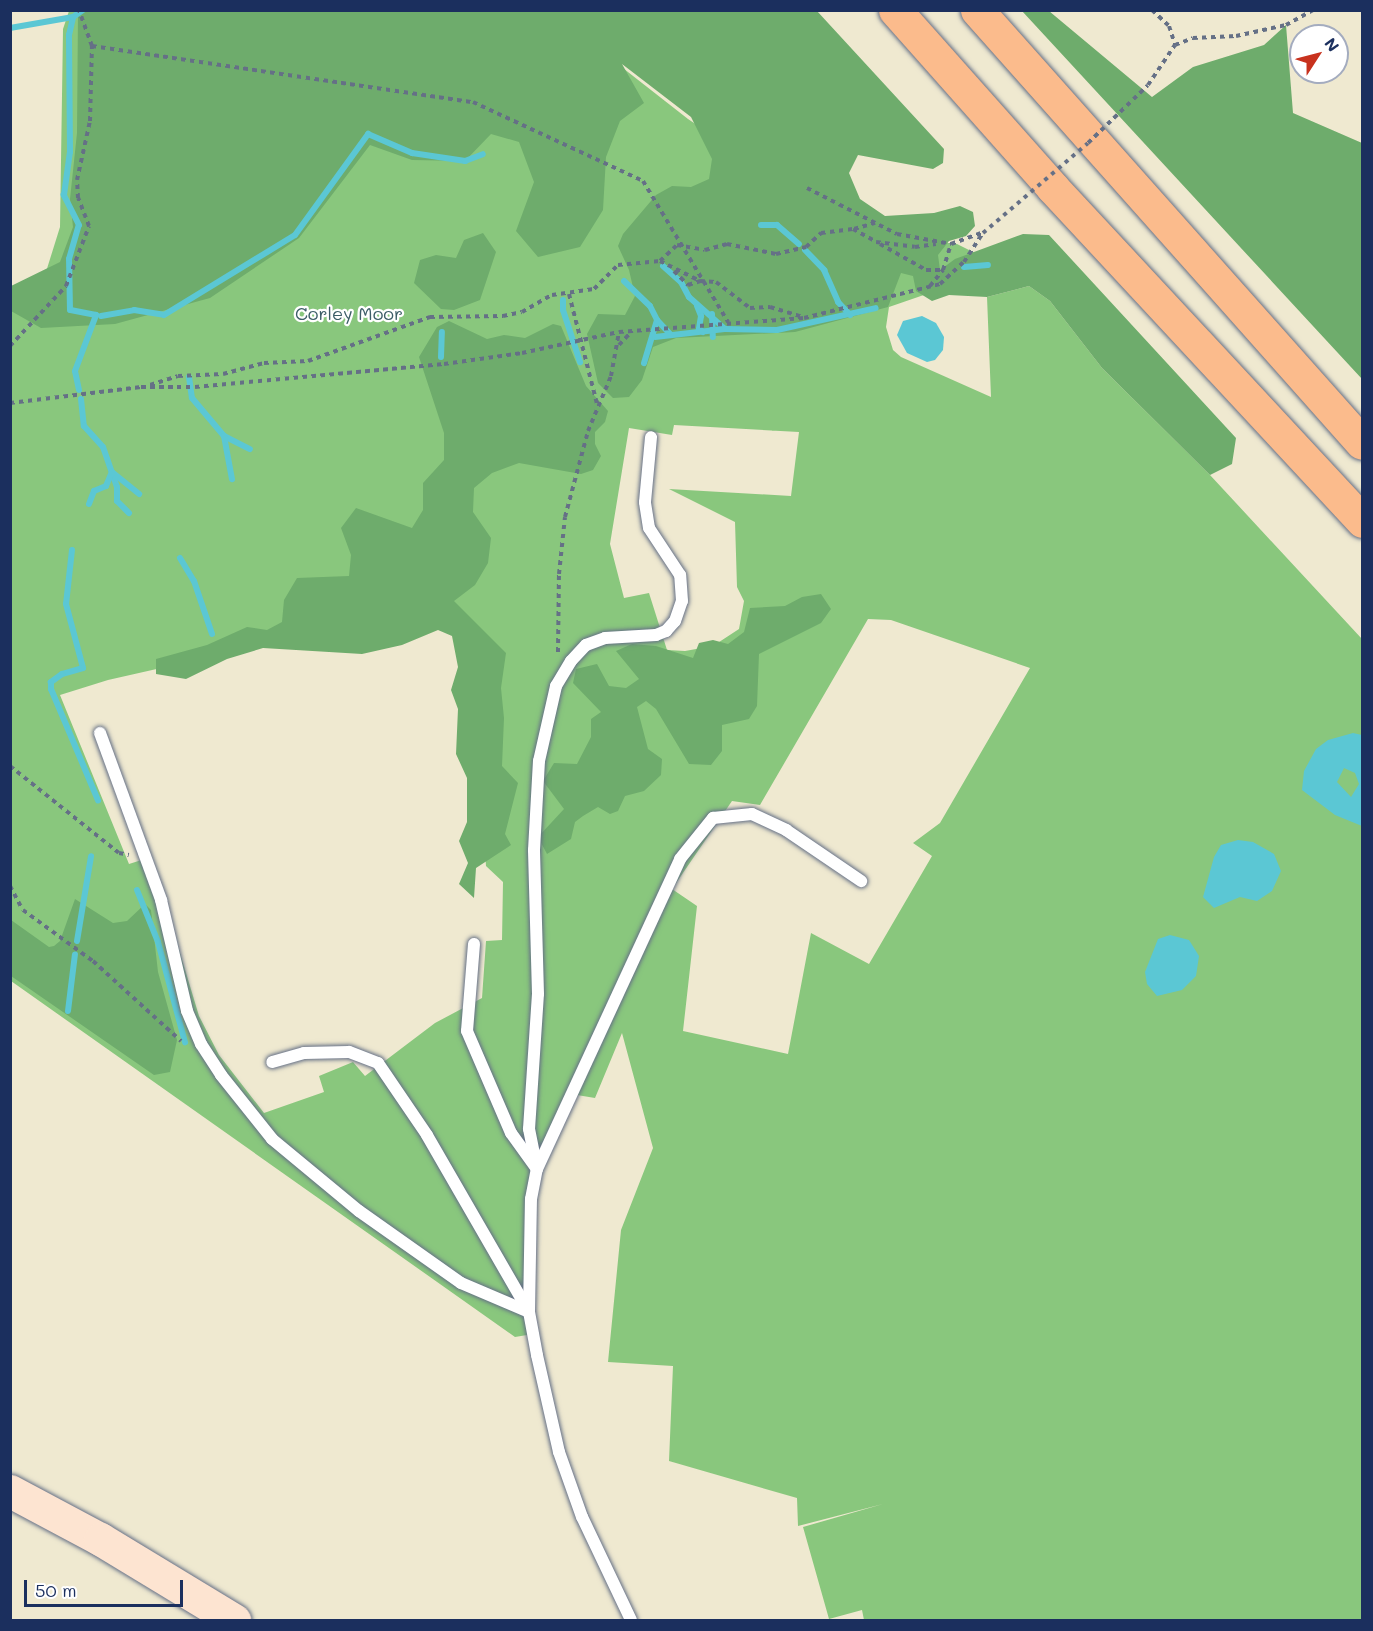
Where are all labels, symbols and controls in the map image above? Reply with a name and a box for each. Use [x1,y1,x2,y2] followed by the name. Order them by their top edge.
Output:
[1289,24,1349,84] north arrow
[1320,33,1344,55] text: N
[295,302,403,324] park label: Corley Moor
[27,1568,186,1606] scale bar
[35,1578,77,1602] text: 50 m

